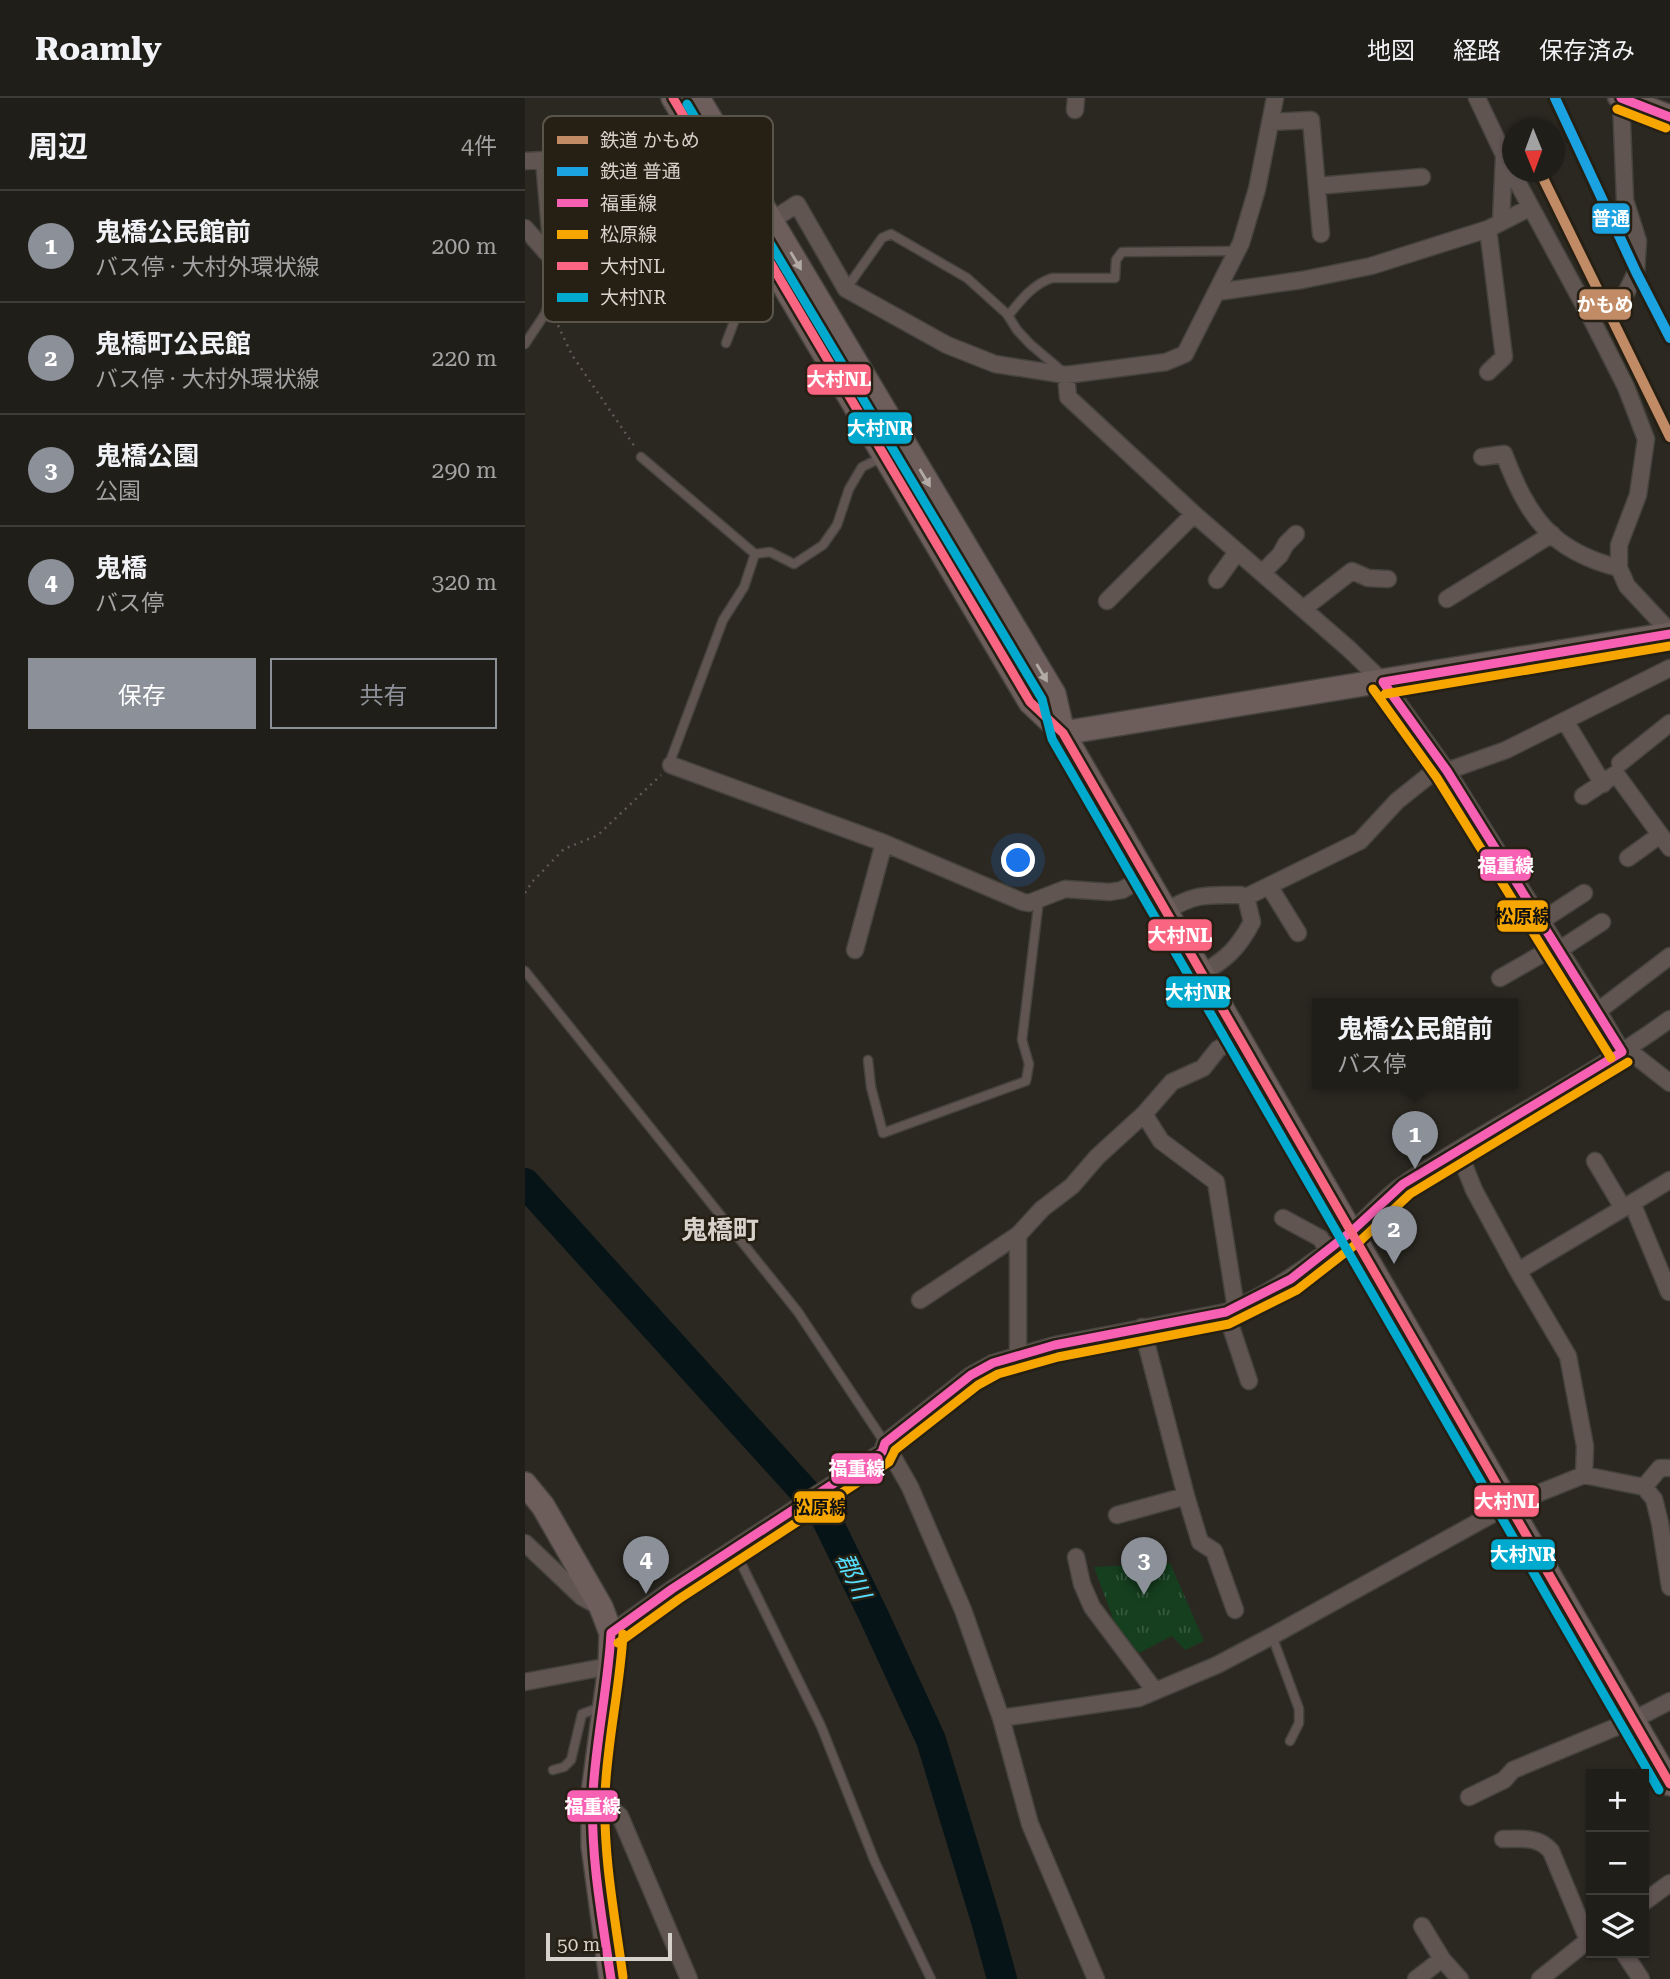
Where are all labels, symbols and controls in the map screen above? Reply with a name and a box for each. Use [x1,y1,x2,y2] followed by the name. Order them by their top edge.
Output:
[35,29,162,68] text: Roamly
[1367,37,1415,65] text: 地図
[1453,37,1501,65] text: 経路
[1539,37,1635,65] text: 保存済み
[543,116,773,322] legend
[1502,119,1565,182] north arrow
[28,129,88,164] text: 周辺
[600,129,700,152] text: 鉄道 かもめ
[461,133,497,160] text: 4件
[600,160,681,183] text: 鉄道 普通
[600,192,657,215] text: 福重線
[1591,202,1631,235] line badge: 普通
[1592,207,1630,230] text: 普通
[95,217,251,247] text: 鬼橋公民館前
[600,223,657,246] text: 松原線
[45,233,57,260] text: 1
[432,233,497,260] text: 200 m
[790,252,802,271] one-way arrow
[95,254,319,281] text: バス停 · 大村外環状線
[600,255,665,278] text: 大村NL
[600,286,666,309] text: 大村NR
[1578,288,1632,321] line badge: かもめ
[1576,293,1634,316] text: かもめ
[95,329,251,359] text: 鬼橋町公民館
[45,345,57,372] text: 2
[432,345,497,372] text: 220 m
[806,363,872,396] line badge: 大村NL
[95,366,319,393] text: バス停 · 大村外環状線
[807,368,871,391] text: 大村NL
[847,411,913,445] line badge: 大村NR
[847,417,913,440] text: 大村NR
[95,441,199,471] text: 鬼橋公園
[45,457,57,484] text: 3
[432,457,497,484] text: 290 m
[919,468,932,487] one-way arrow
[95,478,141,505] text: 公園
[95,553,147,583] text: 鬼橋
[45,569,57,596] text: 4
[432,569,497,596] text: 320 m
[95,590,164,617] text: バス停
[28,658,256,729] button: 保存
[270,658,497,729] button: 共有
[1036,663,1048,682] one-way arrow
[1001,843,1035,877] your location
[1479,848,1532,882] line badge: 福重線
[1477,854,1535,877] text: 福重線
[1496,899,1549,933] line badge: 松原線
[1494,905,1552,928] text: 松原線
[1147,918,1213,952] line badge: 大村NL
[1148,924,1212,947] text: 大村NL
[1165,975,1231,1009] line badge: 大村NR
[1165,981,1231,1004] text: 大村NR
[1312,998,1518,1089] popup
[1337,1014,1493,1044] text: 鬼橋公民館前
[1337,1051,1406,1078] text: バス停
[1392,1111,1438,1169] pin: 1
[1371,1206,1417,1264] pin: 2
[681,1215,759,1245] district label: 鬼橋町
[830,1452,884,1485] line badge: 福重線
[828,1457,886,1480] text: 福重線
[1473,1484,1540,1518] line badge: 大村NL
[793,1490,846,1524] line badge: 松原線
[1475,1490,1539,1513] text: 大村NL
[791,1496,849,1519] text: 松原線
[623,1536,669,1594] pin: 4
[1121,1537,1167,1595] pin: 3
[1490,1538,1556,1571] line badge: 大村NR
[1490,1543,1556,1566] text: 大村NR
[830,1548,877,1606] water label: 郡川
[1586,1769,1649,1958] map controls
[1586,1769,1649,1832] button: +
[566,1789,619,1823] line badge: 福重線
[564,1795,622,1818] text: 福重線
[1586,1832,1649,1895] button: −
[1586,1895,1649,1958] button: layers
[546,1930,672,1962] scale bar
[557,1933,600,1956] text: 50 m

